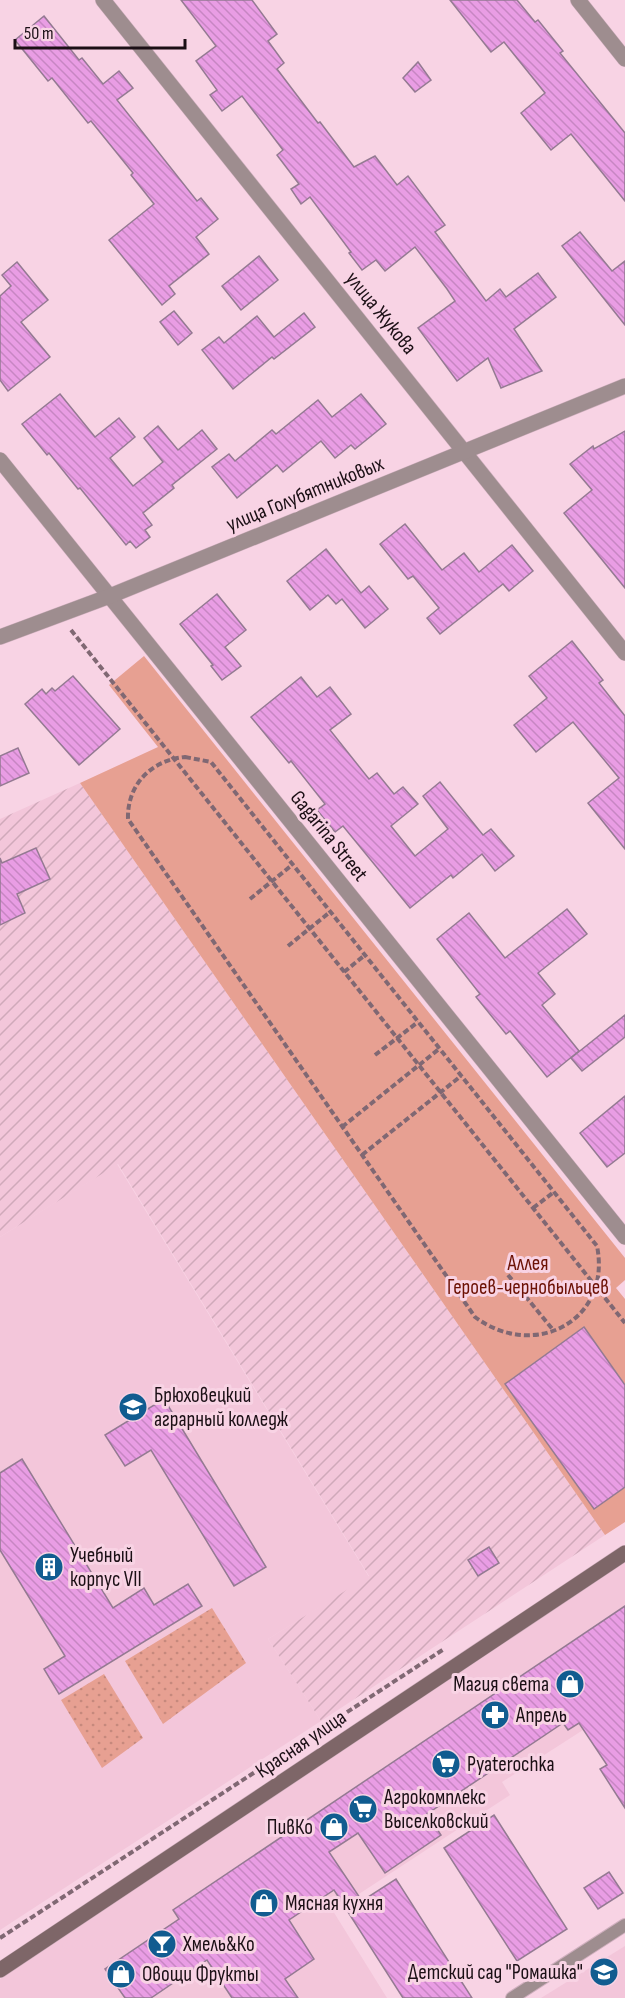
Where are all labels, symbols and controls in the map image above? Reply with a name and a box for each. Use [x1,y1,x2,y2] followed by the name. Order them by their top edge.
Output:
[15,12,184,50] scale bar
[24,23,54,44] text: 50 m
[340,267,422,359] street label: улица Жукова
[223,451,387,537] street label: улица Голубятниковых
[285,786,373,886] street label: Gagarina Street
[447,1251,609,1300] park label: Аллея Героев-чернобыльцев
[154,1383,289,1432] place label: Брюховецкий аграрный колледж
[117,1391,149,1423] school or university icon: Брюховецкий аграрный колледж
[70,1543,142,1592] place label: Учебный корпус VII
[33,1551,65,1583] building icon: Учебный корпус VII
[554,1668,586,1700] shop icon: Магия света
[453,1672,549,1697] place label: Магия света
[479,1699,511,1731] pharmacy icon: Апрель
[515,1703,567,1728] place label: Апрель
[251,1705,351,1783] street label: Красная улица
[430,1748,462,1780] supermarket icon: Pyaterochka
[467,1752,555,1777] place label: Pyaterochka
[383,1785,489,1834] place label: Агрокомплекс Выселковский
[347,1793,379,1825] supermarket icon: Агрокомплекс Выселковский
[318,1811,350,1843] shop icon: ПивКо
[267,1815,313,1840] place label: ПивКо
[248,1887,280,1919] shop icon: Мясная кухня
[285,1891,383,1916] place label: Мясная кухня
[146,1928,178,1960] bar icon: Хмель&Ко
[182,1932,255,1957] place label: Хмель&Ко
[588,1956,620,1988] school or university icon: Детский сад "Ромашка"
[105,1958,137,1990] shop icon: Овощи Фрукты
[408,1960,583,1985] place label: Детский сад "Ромашка"
[142,1962,259,1987] place label: Овощи Фрукты

